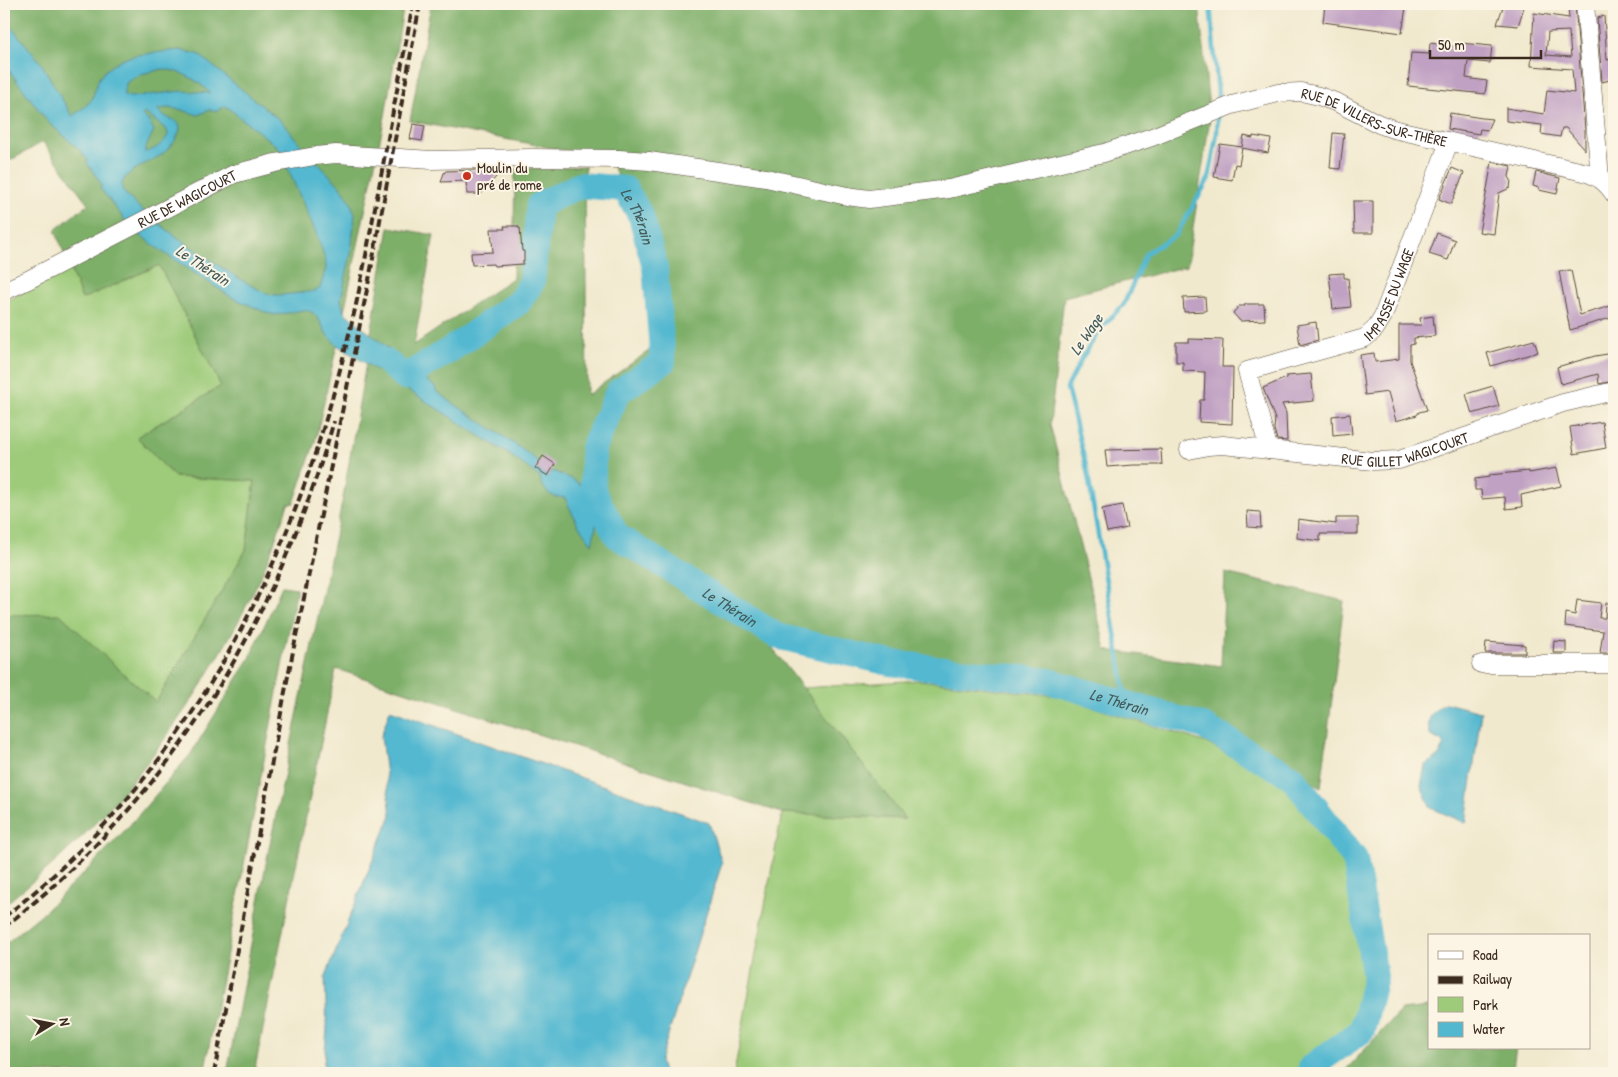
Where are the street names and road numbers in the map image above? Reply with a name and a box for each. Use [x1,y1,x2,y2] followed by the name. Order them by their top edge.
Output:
[1300,82,1450,152] street label: RUE DE VILLERS-SUR-THÈRE
[134,164,241,232] street label: RUE DE WAGICOURT
[1358,245,1418,346] street label: IMPASSE DU WAGE
[1341,426,1472,472] street label: RUE GILLET WAGICOURT

